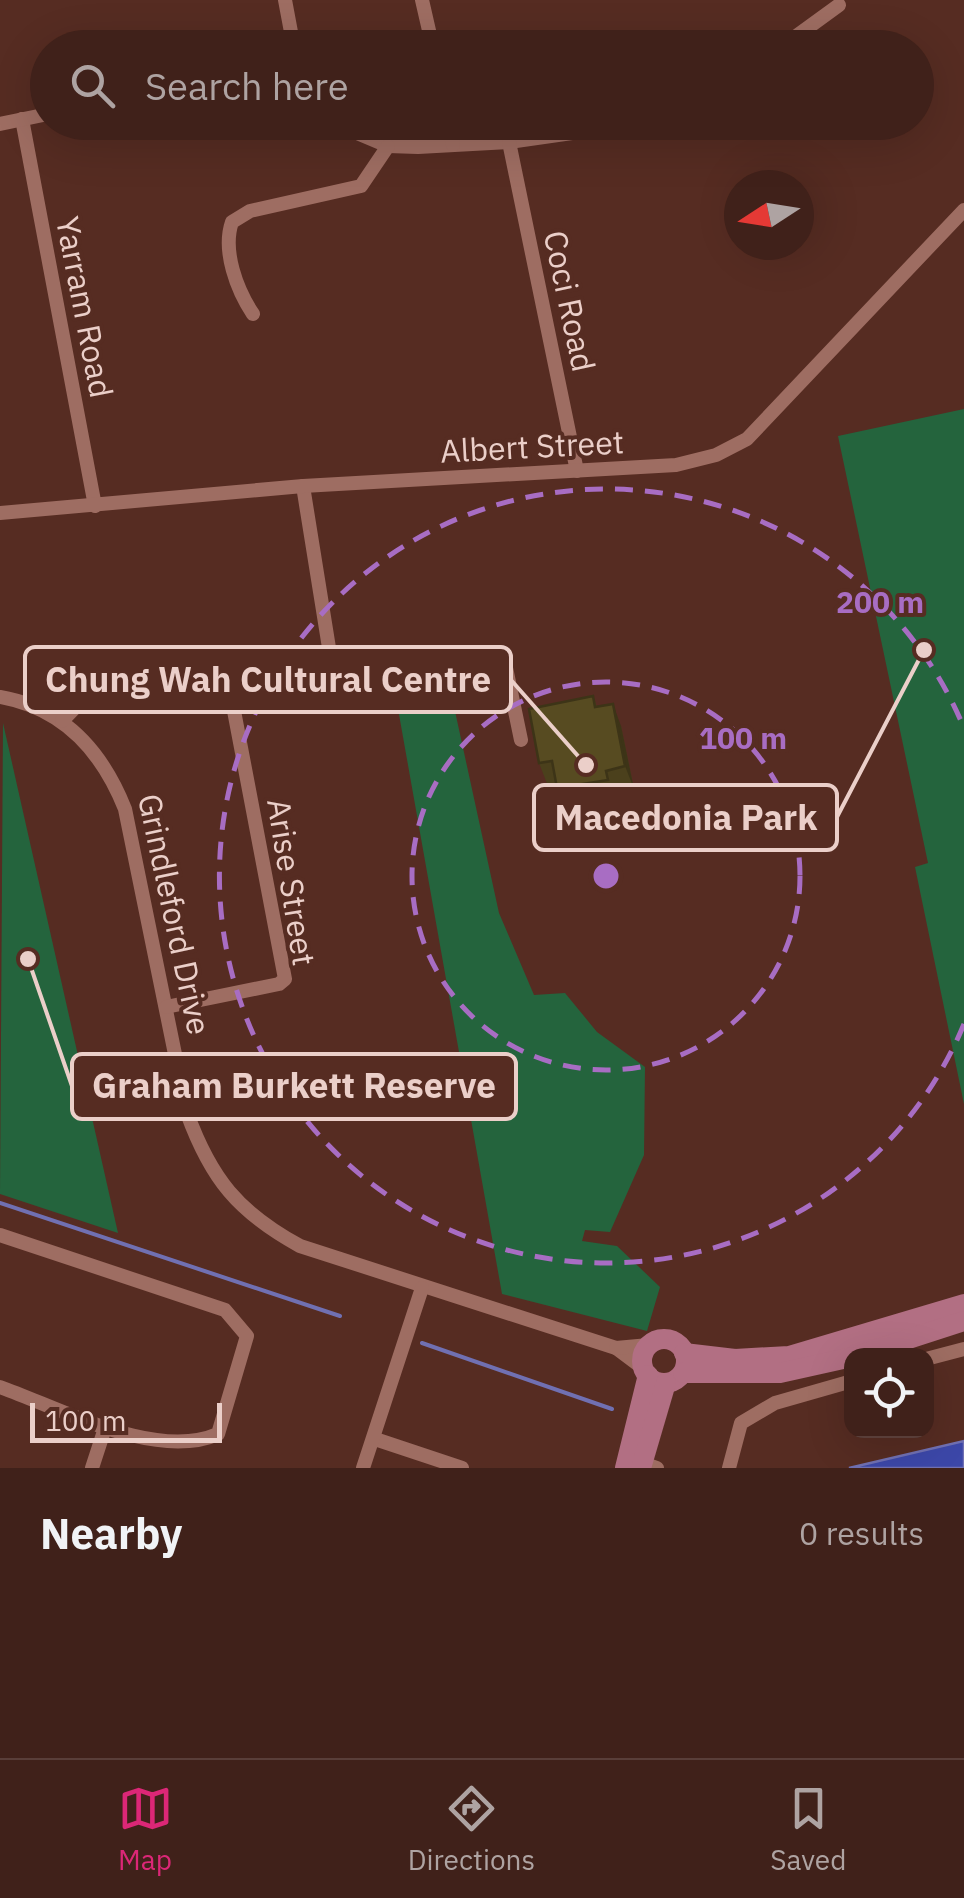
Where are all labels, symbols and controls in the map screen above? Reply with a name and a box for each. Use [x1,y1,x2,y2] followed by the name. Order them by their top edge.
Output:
[30,30,934,140] search box
[65,58,120,113] icon: search
[145,61,349,110] text: Search here
[724,170,814,260] north arrow
[47,213,123,401] street label: Yarram Road
[535,227,605,375] street label: Coci Road
[439,420,625,472] street label: Albert Street
[836,582,924,621] text: 200 m
[25,647,511,712] callout: Chung Wah Cultural Centre
[45,656,491,702] text: Chung Wah Cultural Centre
[699,718,787,757] text: 100 m
[534,785,837,850] callout: Macedonia Park
[129,790,221,1038] street label: Grindleford Drive
[555,794,818,840] text: Macedonia Park
[258,795,326,969] street label: Arise Street
[588,858,624,894] centre of rings
[72,1054,516,1119] callout: Graham Burkett Reserve
[92,1062,496,1108] text: Graham Burkett Reserve
[844,1348,934,1438] map controls
[844,1348,934,1438] button: locate
[30,1398,222,1442] scale bar
[45,1402,126,1439] text: 100 m
[40,1506,182,1561] text: Nearby
[799,1512,924,1554] text: 0 results
[118,1781,173,1878] tab: Map
[408,1781,535,1878] tab: Directions
[770,1781,846,1878] tab: Saved

